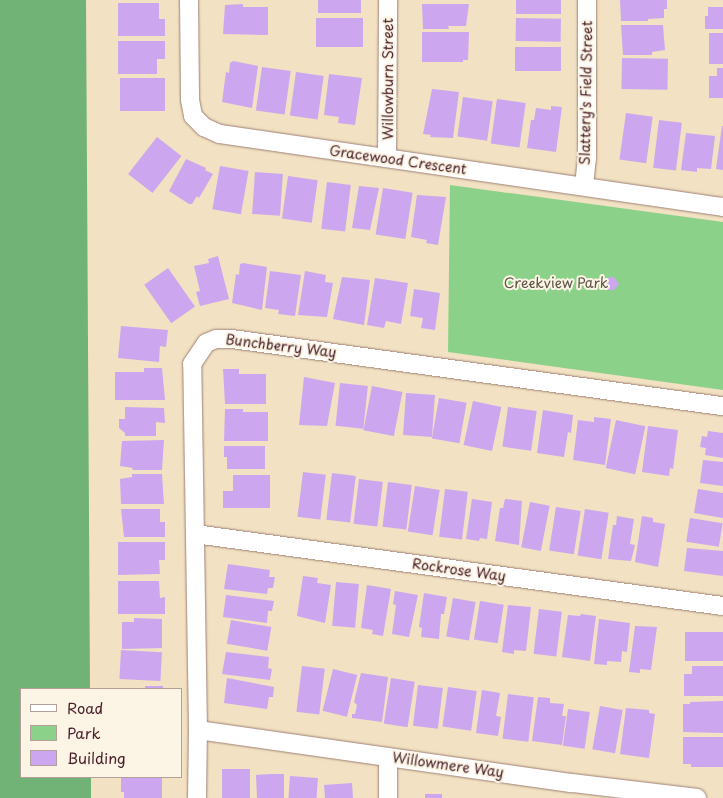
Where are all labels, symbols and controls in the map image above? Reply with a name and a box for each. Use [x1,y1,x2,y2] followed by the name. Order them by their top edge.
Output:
[380,18,396,140] street label: Willowburn Street
[576,20,596,166] street label: Slattery's Field Street
[328,142,468,178] street label: Gracewood Crescent
[504,275,608,291] park label: Creekview Park
[225,331,337,361] street label: Bunchberry Way
[411,555,507,585] street label: Rockrose Way
[20,688,182,778] legend
[67,696,103,719] text: Road
[67,721,101,744] text: Park
[67,746,126,769] text: Building
[391,749,505,781] street label: Willowmere Way

